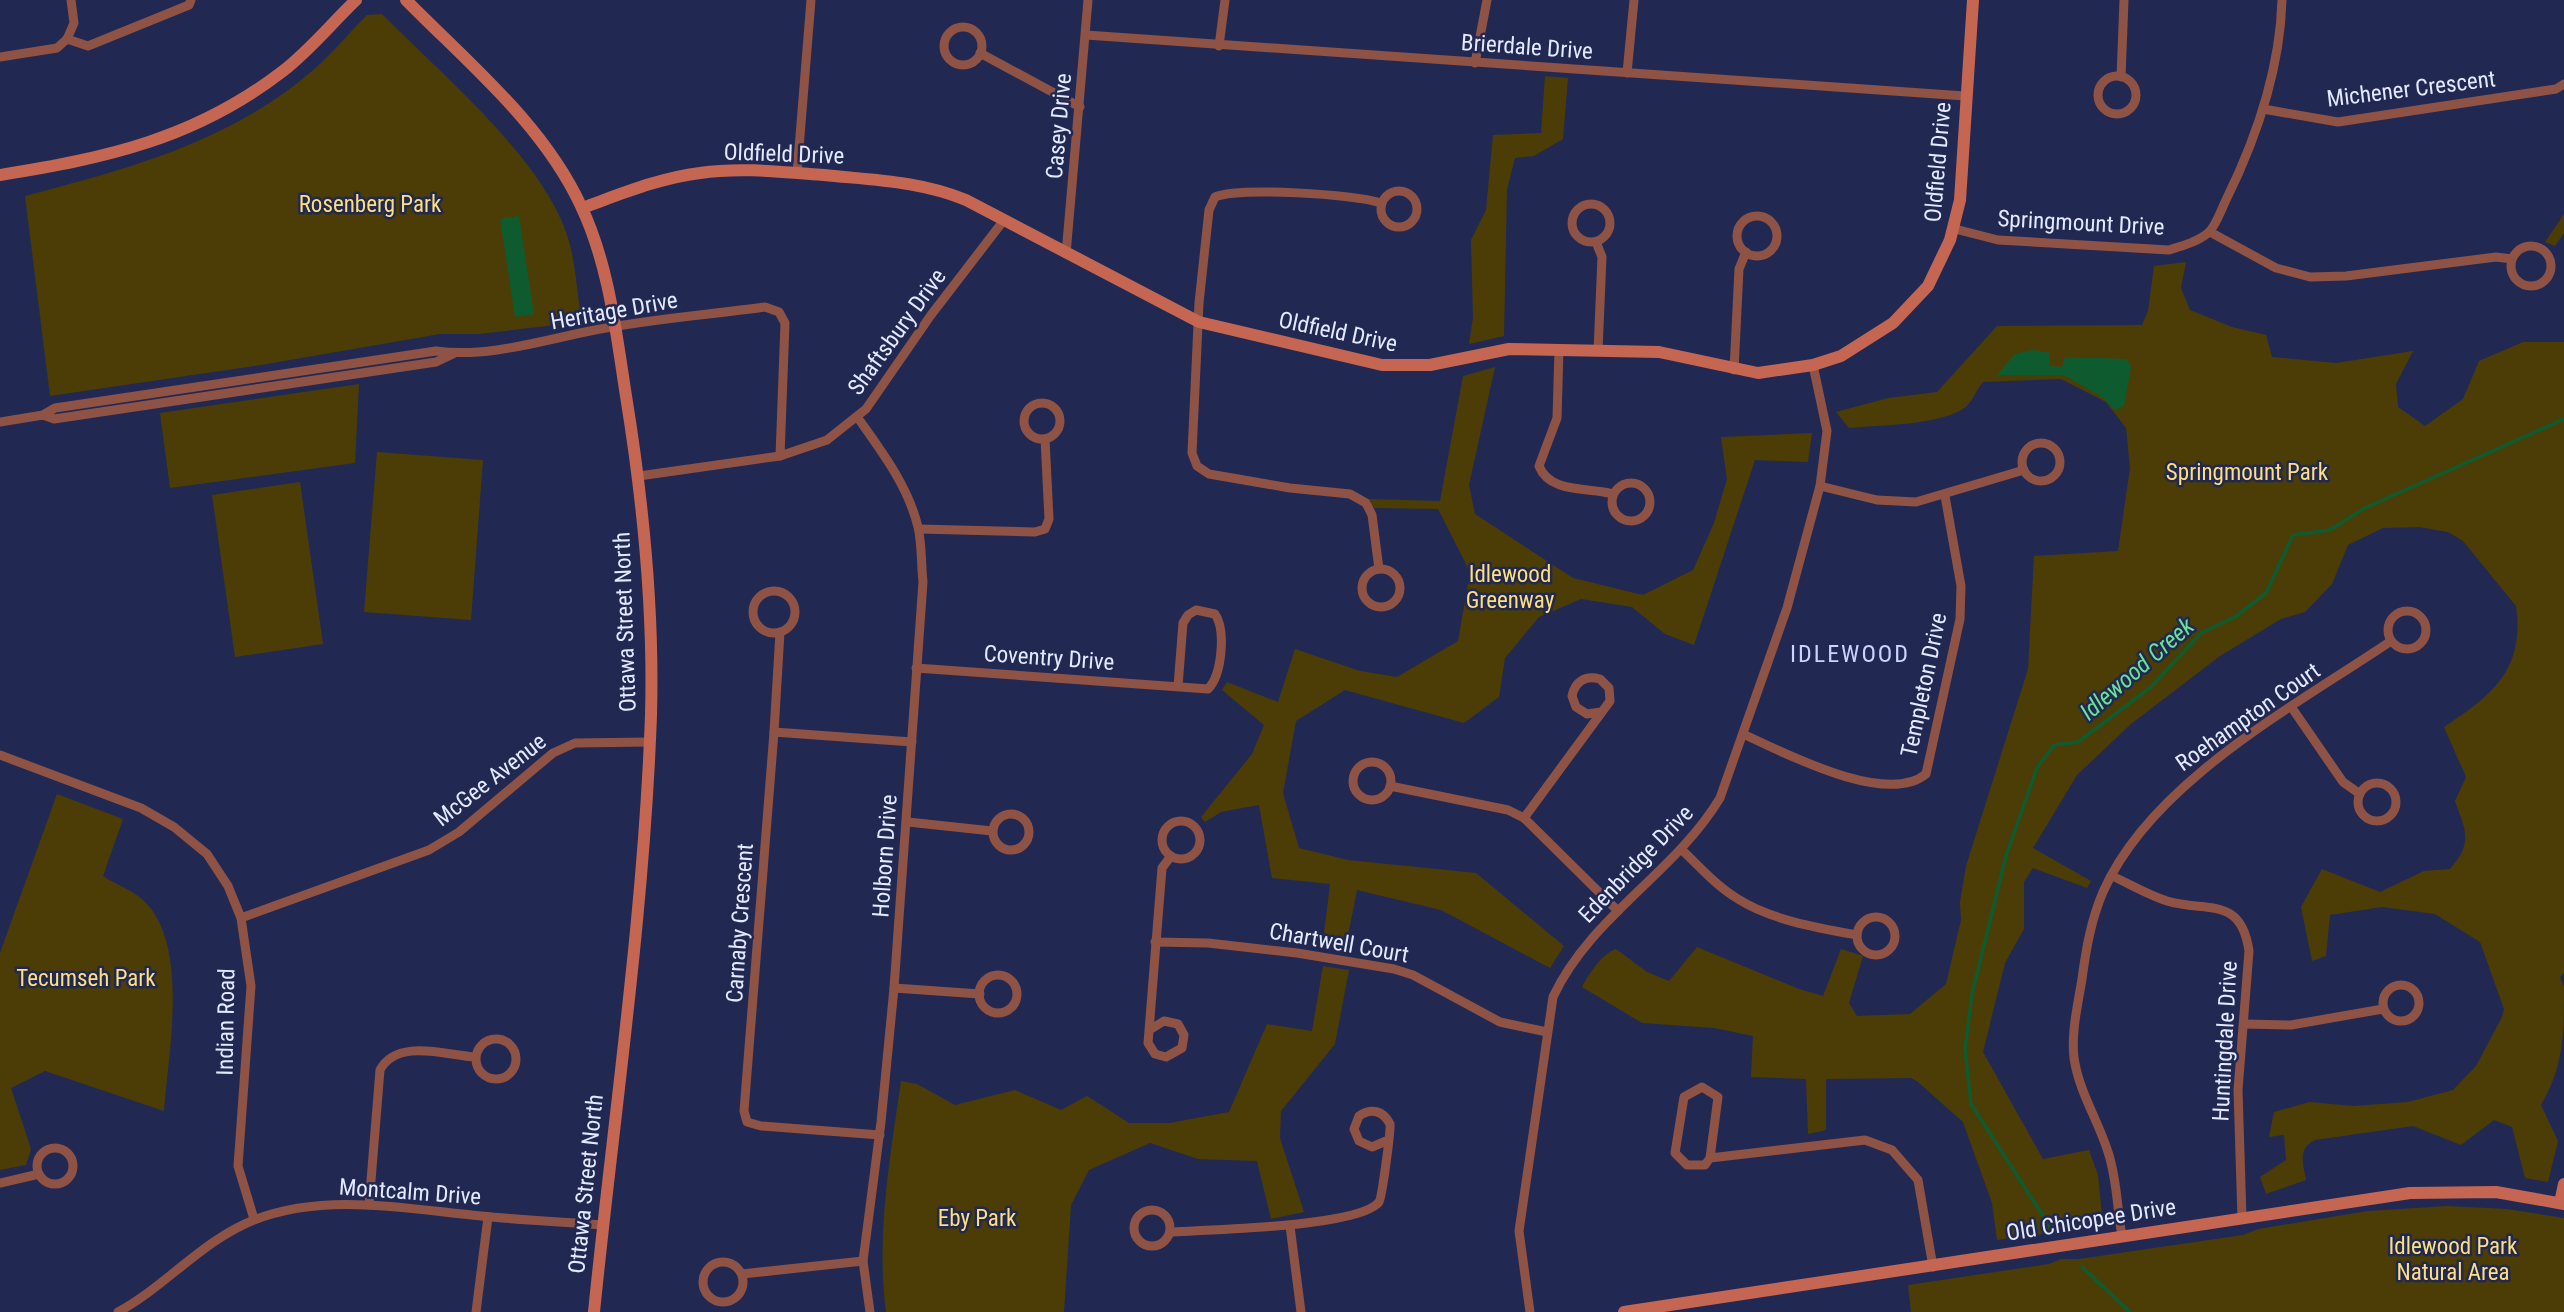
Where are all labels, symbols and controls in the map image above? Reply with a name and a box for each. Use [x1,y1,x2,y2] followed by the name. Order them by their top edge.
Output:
[1460,29,1594,65] street label: Brierdale Drive
[2325,65,2497,113] street label: Michener Crescent
[1041,72,1077,180] street label: Casey Drive
[1919,101,1957,223] street label: Oldfield Drive
[723,138,845,170] street label: Oldfield Drive
[299,191,442,218] park label: Rosenberg Park
[1997,205,2165,241] street label: Springmount Drive
[842,264,952,400] street label: Shaftsbury Drive
[548,287,680,335] street label: Heritage Drive
[1276,306,1400,358] street label: Oldfield Drive
[2166,459,2329,486] park label: Springmount Park
[608,532,642,712] street label: Ottawa Street North
[1466,561,1555,614] park label: Idlewood Greenway
[1896,610,1952,760] street label: Templeton Drive
[2074,612,2200,726] water label: Idlewood Creek
[983,640,1115,676] street label: Coventry Drive
[1790,640,1910,668] district label: IDLEWOOD
[2171,657,2325,777] street label: Roehampton Court
[429,728,551,832] street label: McGee Avenue
[867,794,903,918] street label: Holborn Drive
[1573,800,1699,928] street label: Edenbridge Drive
[721,842,759,1004] street label: Carnaby Crescent
[1267,917,1411,969] street label: Chartwell Court
[2207,960,2243,1122] street label: Huntingdale Drive
[16,965,156,992] park label: Tecumseh Park
[212,968,240,1076] street label: Indian Road
[563,1093,609,1275] street label: Ottawa Street North
[338,1174,482,1210] street label: Montcalm Drive
[2004,1193,2178,1247] street label: Old Chicopee Drive
[938,1205,1017,1232] park label: Eby Park
[2389,1233,2518,1286] park label: Idlewood Park Natural Area

